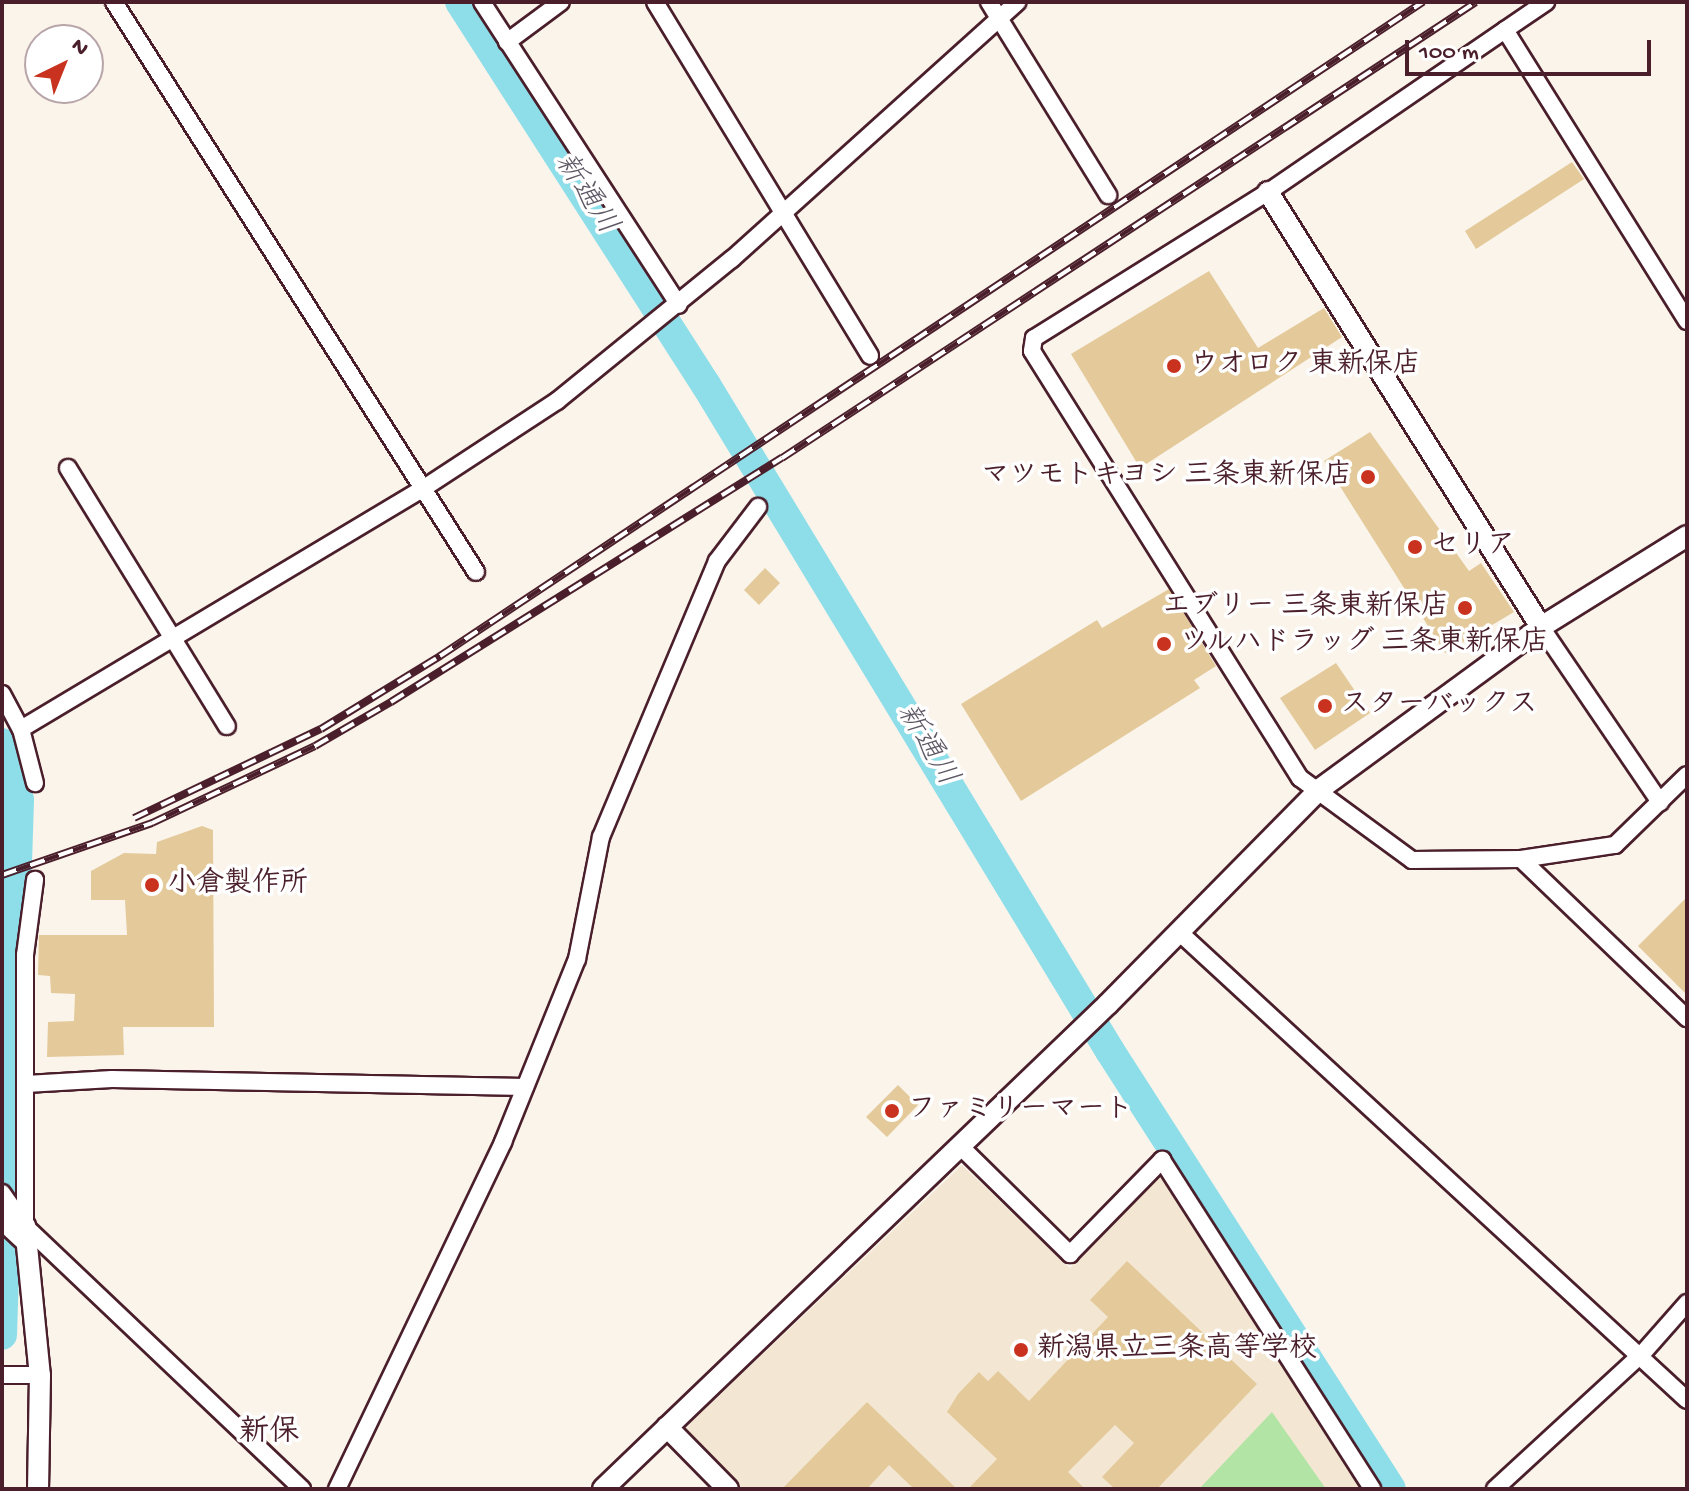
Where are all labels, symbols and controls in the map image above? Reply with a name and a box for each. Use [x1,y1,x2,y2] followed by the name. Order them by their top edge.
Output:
[24,24,104,104] north arrow
[1409,24,1655,74] scale bar
[65,34,93,62] text: N
[1419,39,1479,68] text: 100 m
[544,147,624,243] water label: 新通川
[1190,349,1421,383] place label: ウオロク 東新保店
[1165,357,1183,375] marker: ウオロク 東新保店
[981,460,1352,494] place label: マツモトキヨシ 三条東新保店
[1359,468,1377,486] marker: マツモトキヨシ 三条東新保店
[1431,530,1515,564] place label: セリア
[1406,538,1424,556] marker: セリア
[1162,591,1449,625] place label: エブリー 三条東新保店
[1456,599,1474,617] marker: エブリー 三条東新保店
[1180,627,1551,661] place label: ツルハドラッグ 三条東新保店
[1155,635,1173,653] marker: ツルハドラッグ 三条東新保店
[1341,689,1537,723] place label: スターバックス
[1316,697,1334,715] marker: スターバックス
[886,698,964,794] water label: 新通川
[168,868,308,902] place label: 小倉製作所
[143,876,161,894] marker: 小倉製作所
[908,1094,1132,1128] place label: ファミリーマート
[883,1102,901,1120] marker: ファミリーマート
[1037,1333,1317,1367] place label: 新潟県立三条高等学校
[1012,1341,1030,1359] marker: 新潟県立三条高等学校
[239,1416,299,1452] district label: 新保

